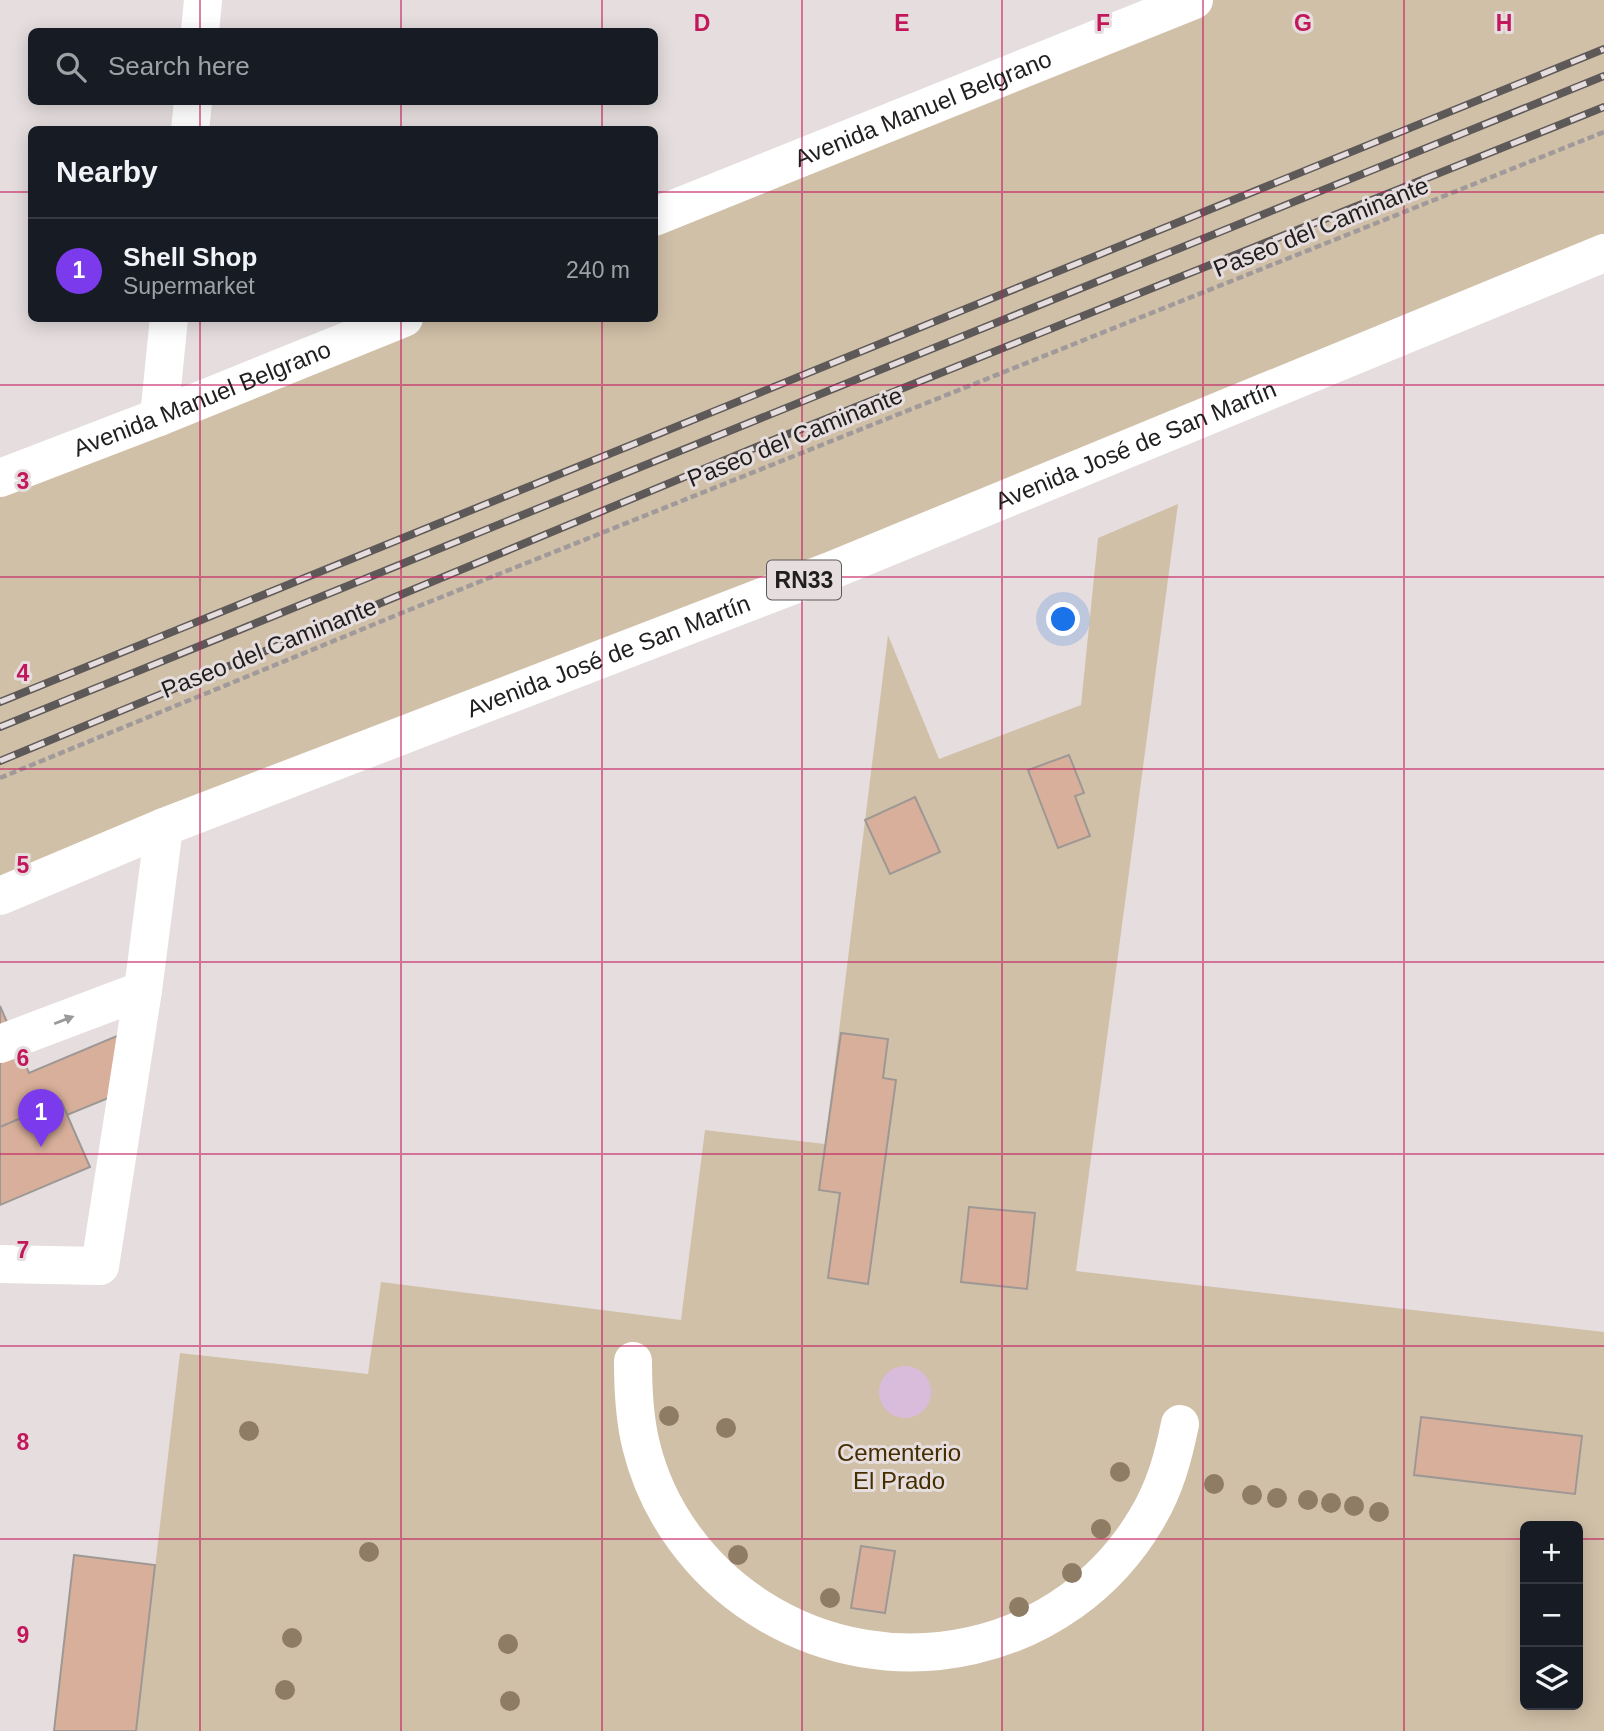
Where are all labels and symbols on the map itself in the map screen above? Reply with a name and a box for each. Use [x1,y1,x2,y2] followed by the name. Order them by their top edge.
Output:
[694,10,710,36] text: D
[894,10,910,36] text: E
[1096,10,1110,36] text: F
[1294,10,1312,36] text: G
[1496,10,1512,36] text: H
[790,45,1055,172] street label: Avenida Manuel Belgrano
[1209,171,1432,282] street label: Paseo del Caminante
[69,335,334,462] street label: Avenida Manuel Belgrano
[991,375,1280,515] street label: Avenida José de San Martín
[683,381,906,492] street label: Paseo del Caminante
[17,468,29,494] text: 3
[767,560,841,600] road number: RN33
[463,589,754,722] street label: Avenida José de San Martín
[157,592,380,703] street label: Paseo del Caminante
[1046,602,1080,636] your location
[17,660,30,686] text: 4
[17,852,30,878] text: 5
[53,1014,74,1025] one-way arrow
[17,1045,29,1071] text: 6
[18,1089,64,1147] pin: 1
[17,1237,29,1263] text: 7
[17,1429,30,1455] text: 8
[837,1439,961,1494] park label: Cementerio El Prado
[17,1622,29,1648] text: 9

